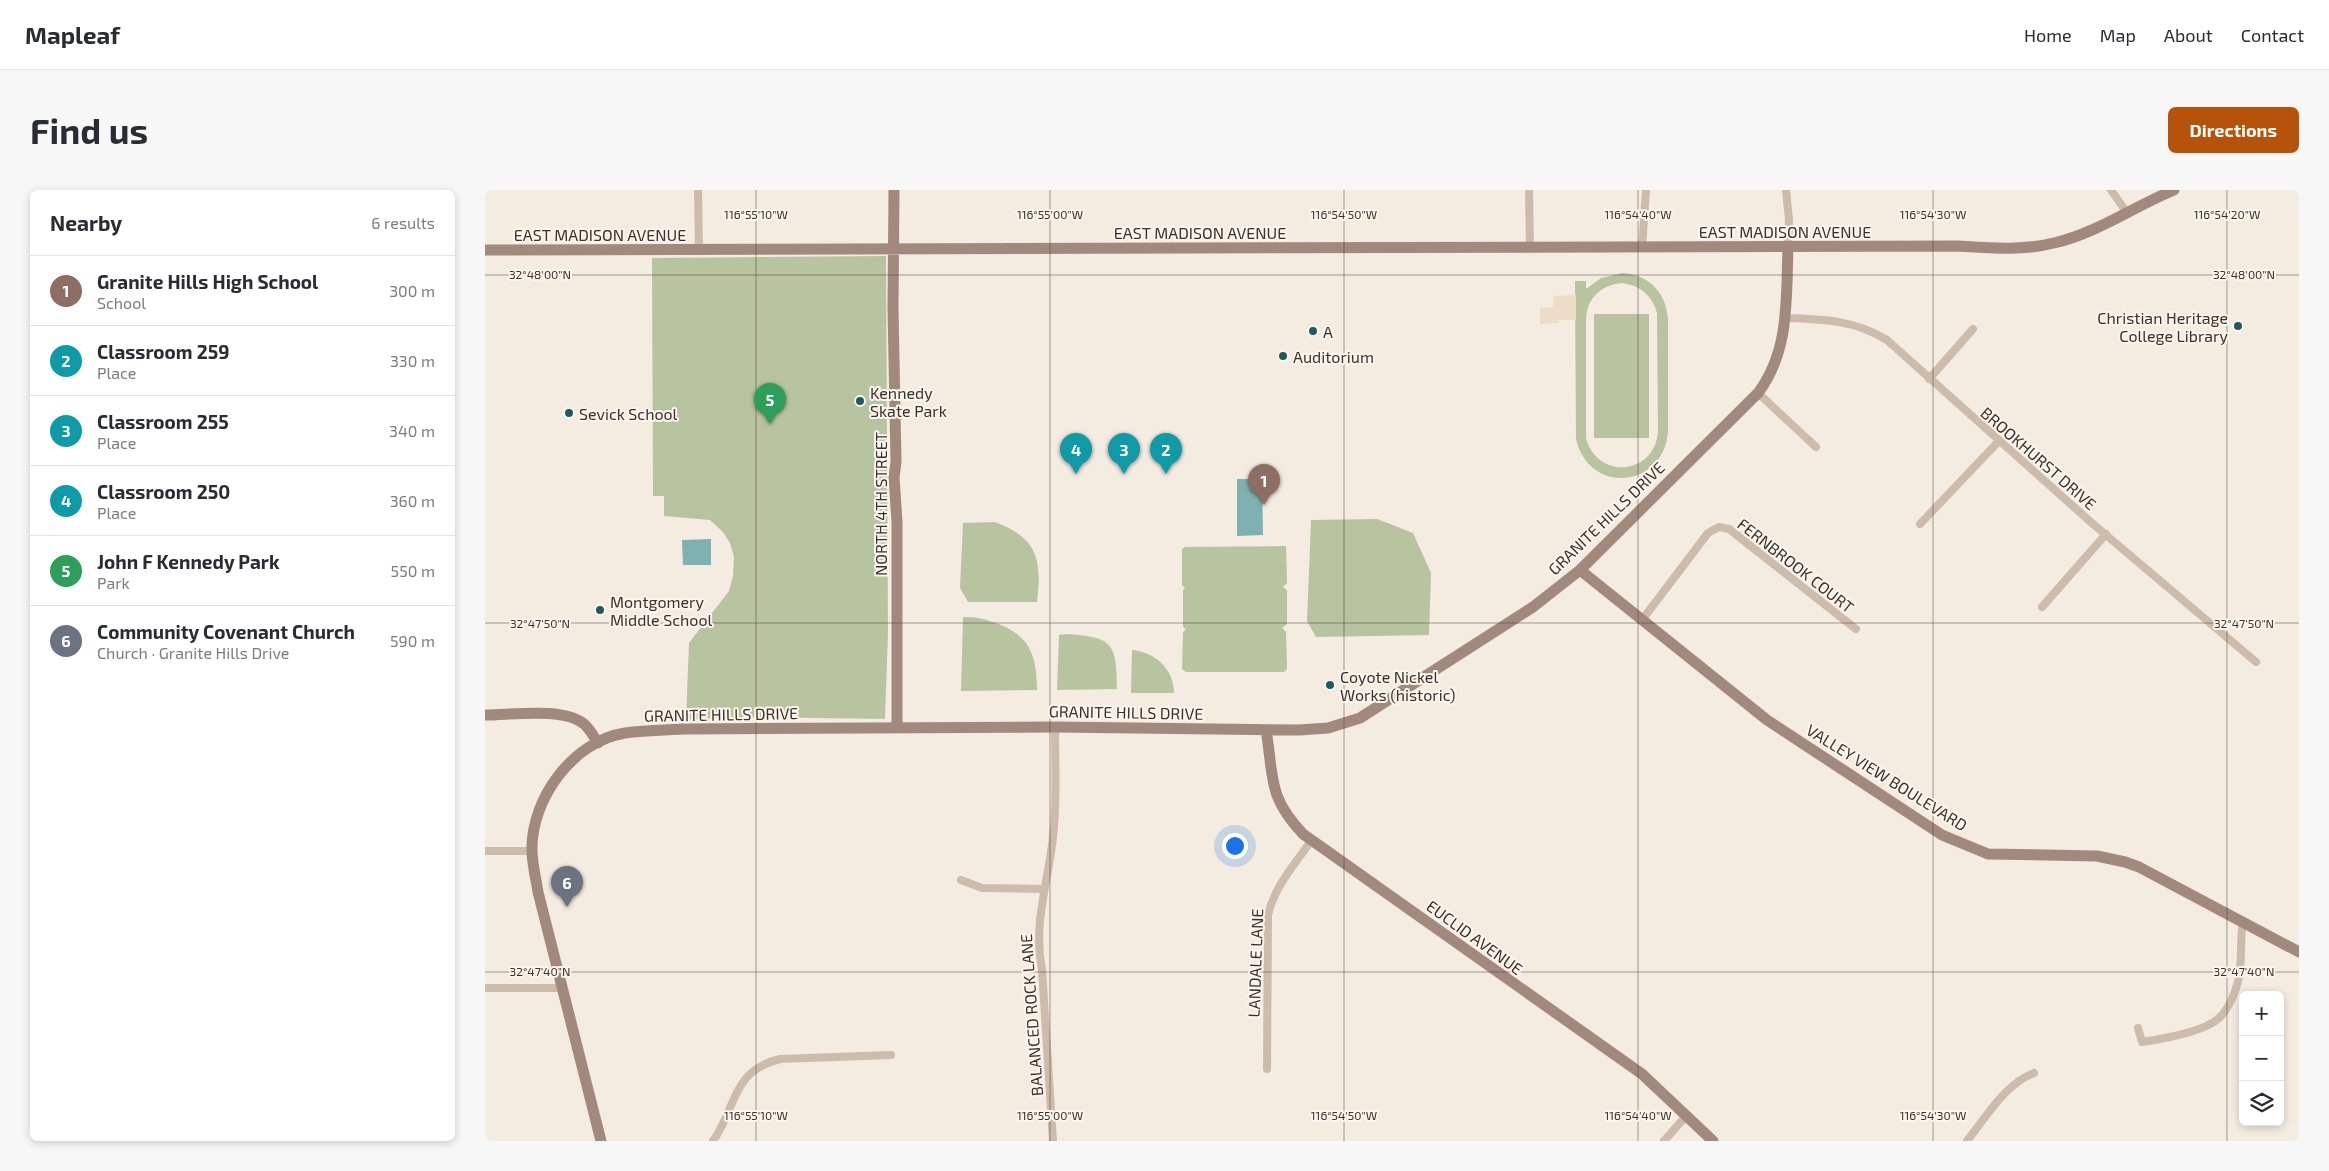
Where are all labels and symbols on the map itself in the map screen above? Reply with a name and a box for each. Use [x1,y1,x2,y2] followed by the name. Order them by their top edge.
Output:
[724,207,788,221] text: 116°55'10"W
[1017,207,1083,221] text: 116°55'00"W
[1311,207,1377,221] text: 116°54'50"W
[1604,207,1672,221] text: 116°54'40"W
[1900,207,1966,221] text: 116°54'30"W
[2194,207,2260,221] text: 116°54'20"W
[1699,222,1871,241] street label: EAST MADISON AVENUE
[1114,223,1286,242] street label: EAST MADISON AVENUE
[514,225,686,244] street label: EAST MADISON AVENUE
[509,267,571,281] text: 32°48'00"N
[2213,267,2275,281] text: 32°48'00"N
[2097,308,2229,345] place label: Christian Heritage College Library
[2232,320,2244,332] marker: Christian Heritage College Library
[1323,322,1333,341] place label: A
[1307,325,1319,337] marker: A
[1293,347,1374,366] place label: Auditorium
[1277,350,1289,362] marker: Auditorium
[754,383,786,424] pin: 5
[870,383,947,420] place label: Kennedy Skate Park
[854,395,866,407] marker: Kennedy Skate Park
[1977,403,2101,513] street label: BROOKHURST DRIVE
[579,404,678,423] place label: Sevick School
[563,407,575,419] marker: Sevick School
[871,432,890,576] street label: NORTH 4TH STREET
[1060,433,1092,474] pin: 4
[1108,433,1140,474] pin: 3
[1150,433,1182,474] pin: 2
[1544,457,1668,578] street label: GRANITE HILLS DRIVE
[1248,464,1280,505] pin: 1
[1734,514,1858,616] street label: FERNBROOK COURT
[610,592,713,629] place label: Montgomery Middle School
[594,604,606,616] marker: Montgomery Middle School
[510,616,570,630] text: 32°47'50"N
[2214,616,2274,630] text: 32°47'50"N
[1340,667,1456,704] place label: Coyote Nickel Works (historic)
[1324,679,1336,691] marker: Coyote Nickel Works (historic)
[1049,701,1203,723] street label: GRANITE HILLS DRIVE
[644,703,798,725] street label: GRANITE HILLS DRIVE
[1803,720,1971,834] street label: VALLEY VIEW BOULEVARD
[1222,833,1248,859] your location
[551,866,583,907] pin: 6
[1423,896,1527,978] street label: EUCLID AVENUE
[1244,908,1266,1018] street label: LANDALE LANE
[1016,933,1046,1097] street label: BALANCED ROCK LANE
[510,964,570,978] text: 32°47'40"N
[2214,964,2274,978] text: 32°47'40"N
[724,1108,788,1122] text: 116°55'10"W
[1017,1108,1083,1122] text: 116°55'00"W
[1311,1108,1377,1122] text: 116°54'50"W
[1604,1108,1672,1122] text: 116°54'40"W
[1900,1108,1966,1122] text: 116°54'30"W

